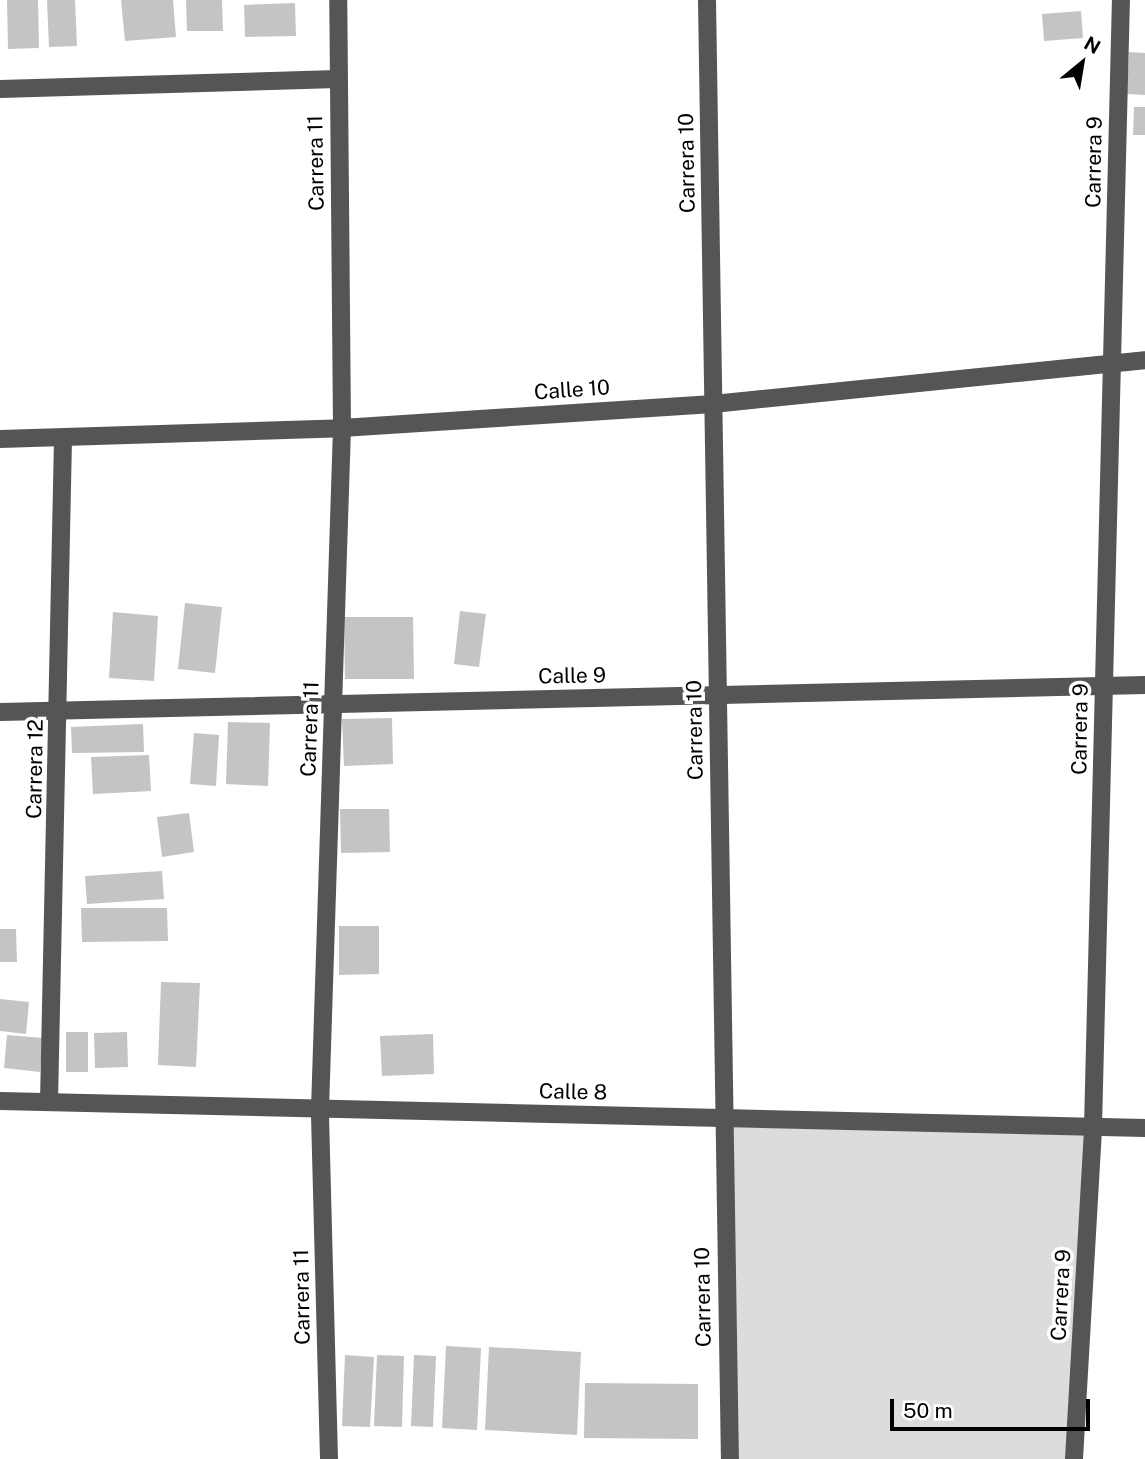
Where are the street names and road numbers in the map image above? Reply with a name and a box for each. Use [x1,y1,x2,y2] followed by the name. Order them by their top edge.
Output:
[674,113,700,213] street label: Carrera 10
[303,115,329,211] street label: Carrera 11
[1081,116,1107,208] street label: Carrera 9
[533,375,611,405] street label: Calle 10
[538,663,606,689] street label: Calle 9
[682,680,708,780] street label: Carrera 10
[296,681,324,777] street label: Carrera 11
[1067,683,1093,775] street label: Carrera 9
[22,719,48,819] street label: Carrera 12
[539,1079,607,1105] street label: Calle 8
[690,1247,716,1347] street label: Carrera 10
[289,1249,315,1345] street label: Carrera 11
[1046,1249,1076,1341] street label: Carrera 9

